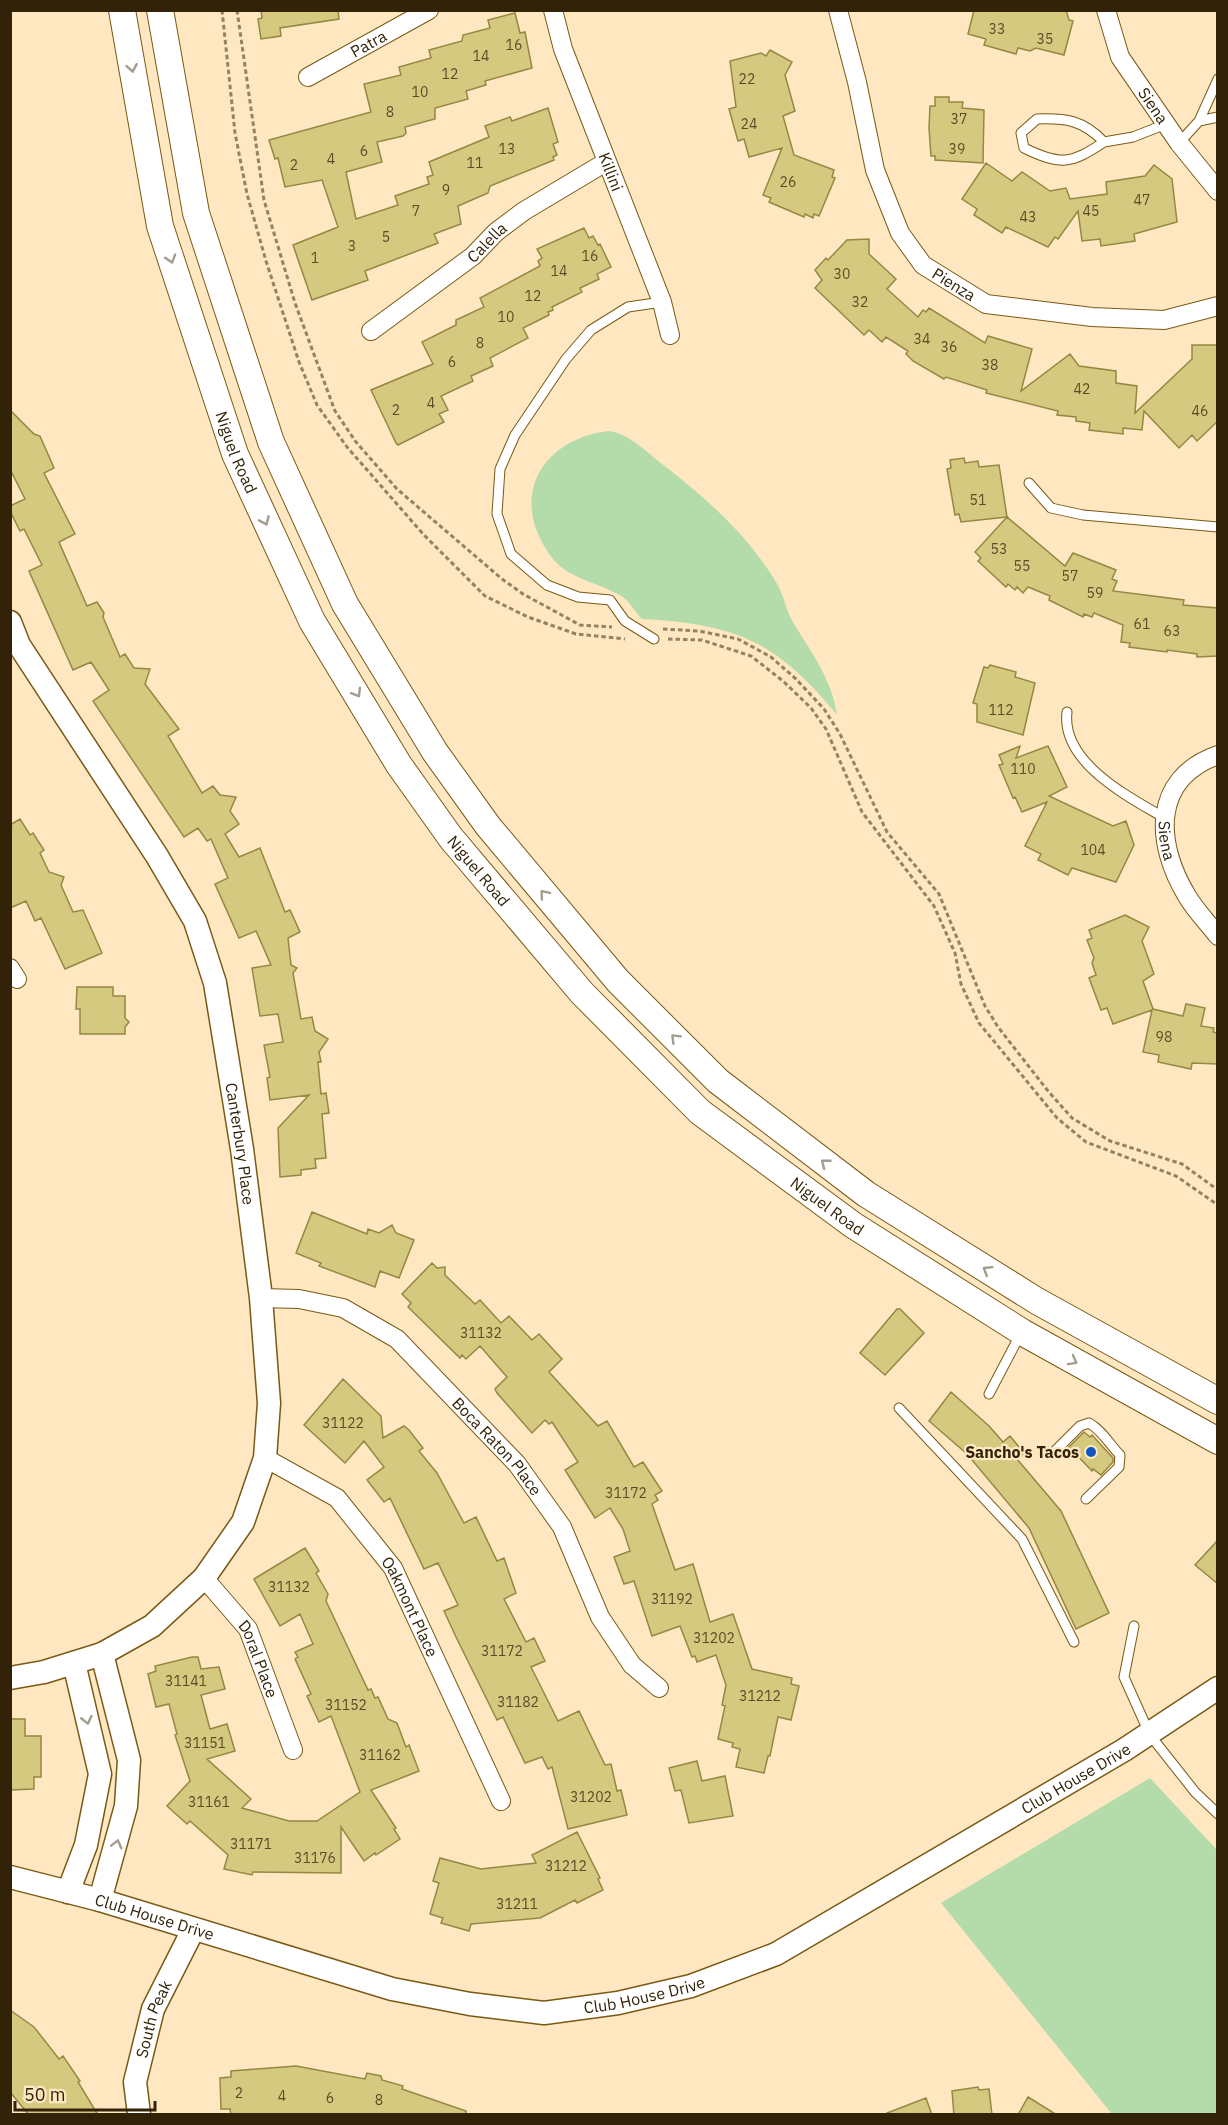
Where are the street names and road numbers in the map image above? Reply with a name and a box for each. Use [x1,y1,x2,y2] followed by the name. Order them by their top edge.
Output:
[347,25,390,62] street label: Patra
[1134,84,1173,128] street label: Siena
[594,149,628,194] street label: Killini
[463,217,511,267] street label: Calella
[929,263,980,305] street label: Pienza
[212,408,262,496] street label: Niguel Road
[1155,821,1180,863] street label: Siena
[443,831,514,910] street label: Niguel Road
[221,1081,259,1206] street label: Canterbury Place
[787,1172,868,1240] street label: Niguel Road
[448,1393,546,1499] street label: Boca Raton Place
[377,1552,443,1660] street label: Oakmont Place
[234,1616,283,1701] street label: Doral Place
[1017,1738,1134,1818] street label: Club House Drive
[93,1889,217,1944] street label: Club House Drive
[582,1972,708,2018] street label: Club House Drive
[131,1976,176,2060] street label: South Peak

